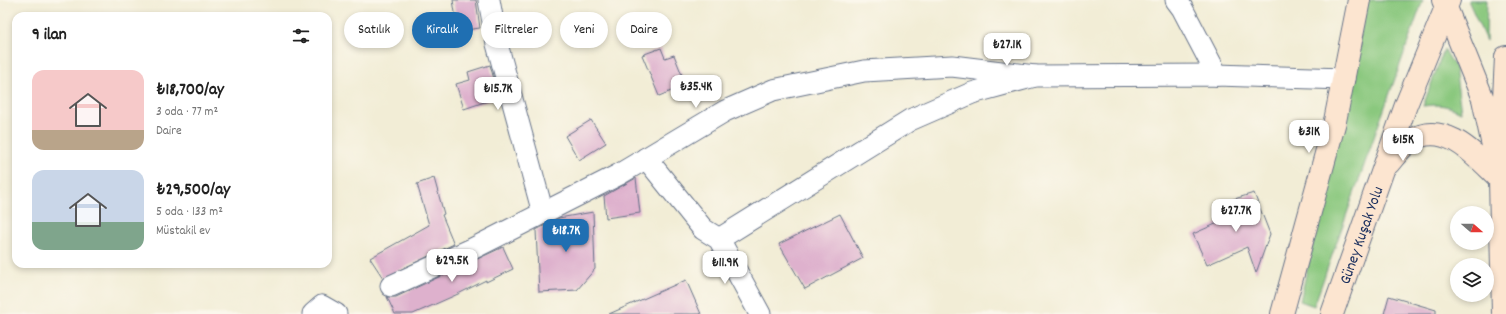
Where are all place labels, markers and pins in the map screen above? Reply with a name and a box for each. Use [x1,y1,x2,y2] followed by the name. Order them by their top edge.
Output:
[974,33,1040,67] pin: ₺27.1K
[663,75,729,109] pin: ₺35.4K
[465,77,531,111] pin: ₺15.7K
[1285,120,1333,154] pin: ₺31K
[1379,128,1427,162] pin: ₺15K
[1203,199,1269,233] pin: ₺27.7K
[533,219,599,253] pin: ₺18.7K
[419,249,485,283] pin: ₺29.5K
[692,251,758,285] pin: ₺11.9K

